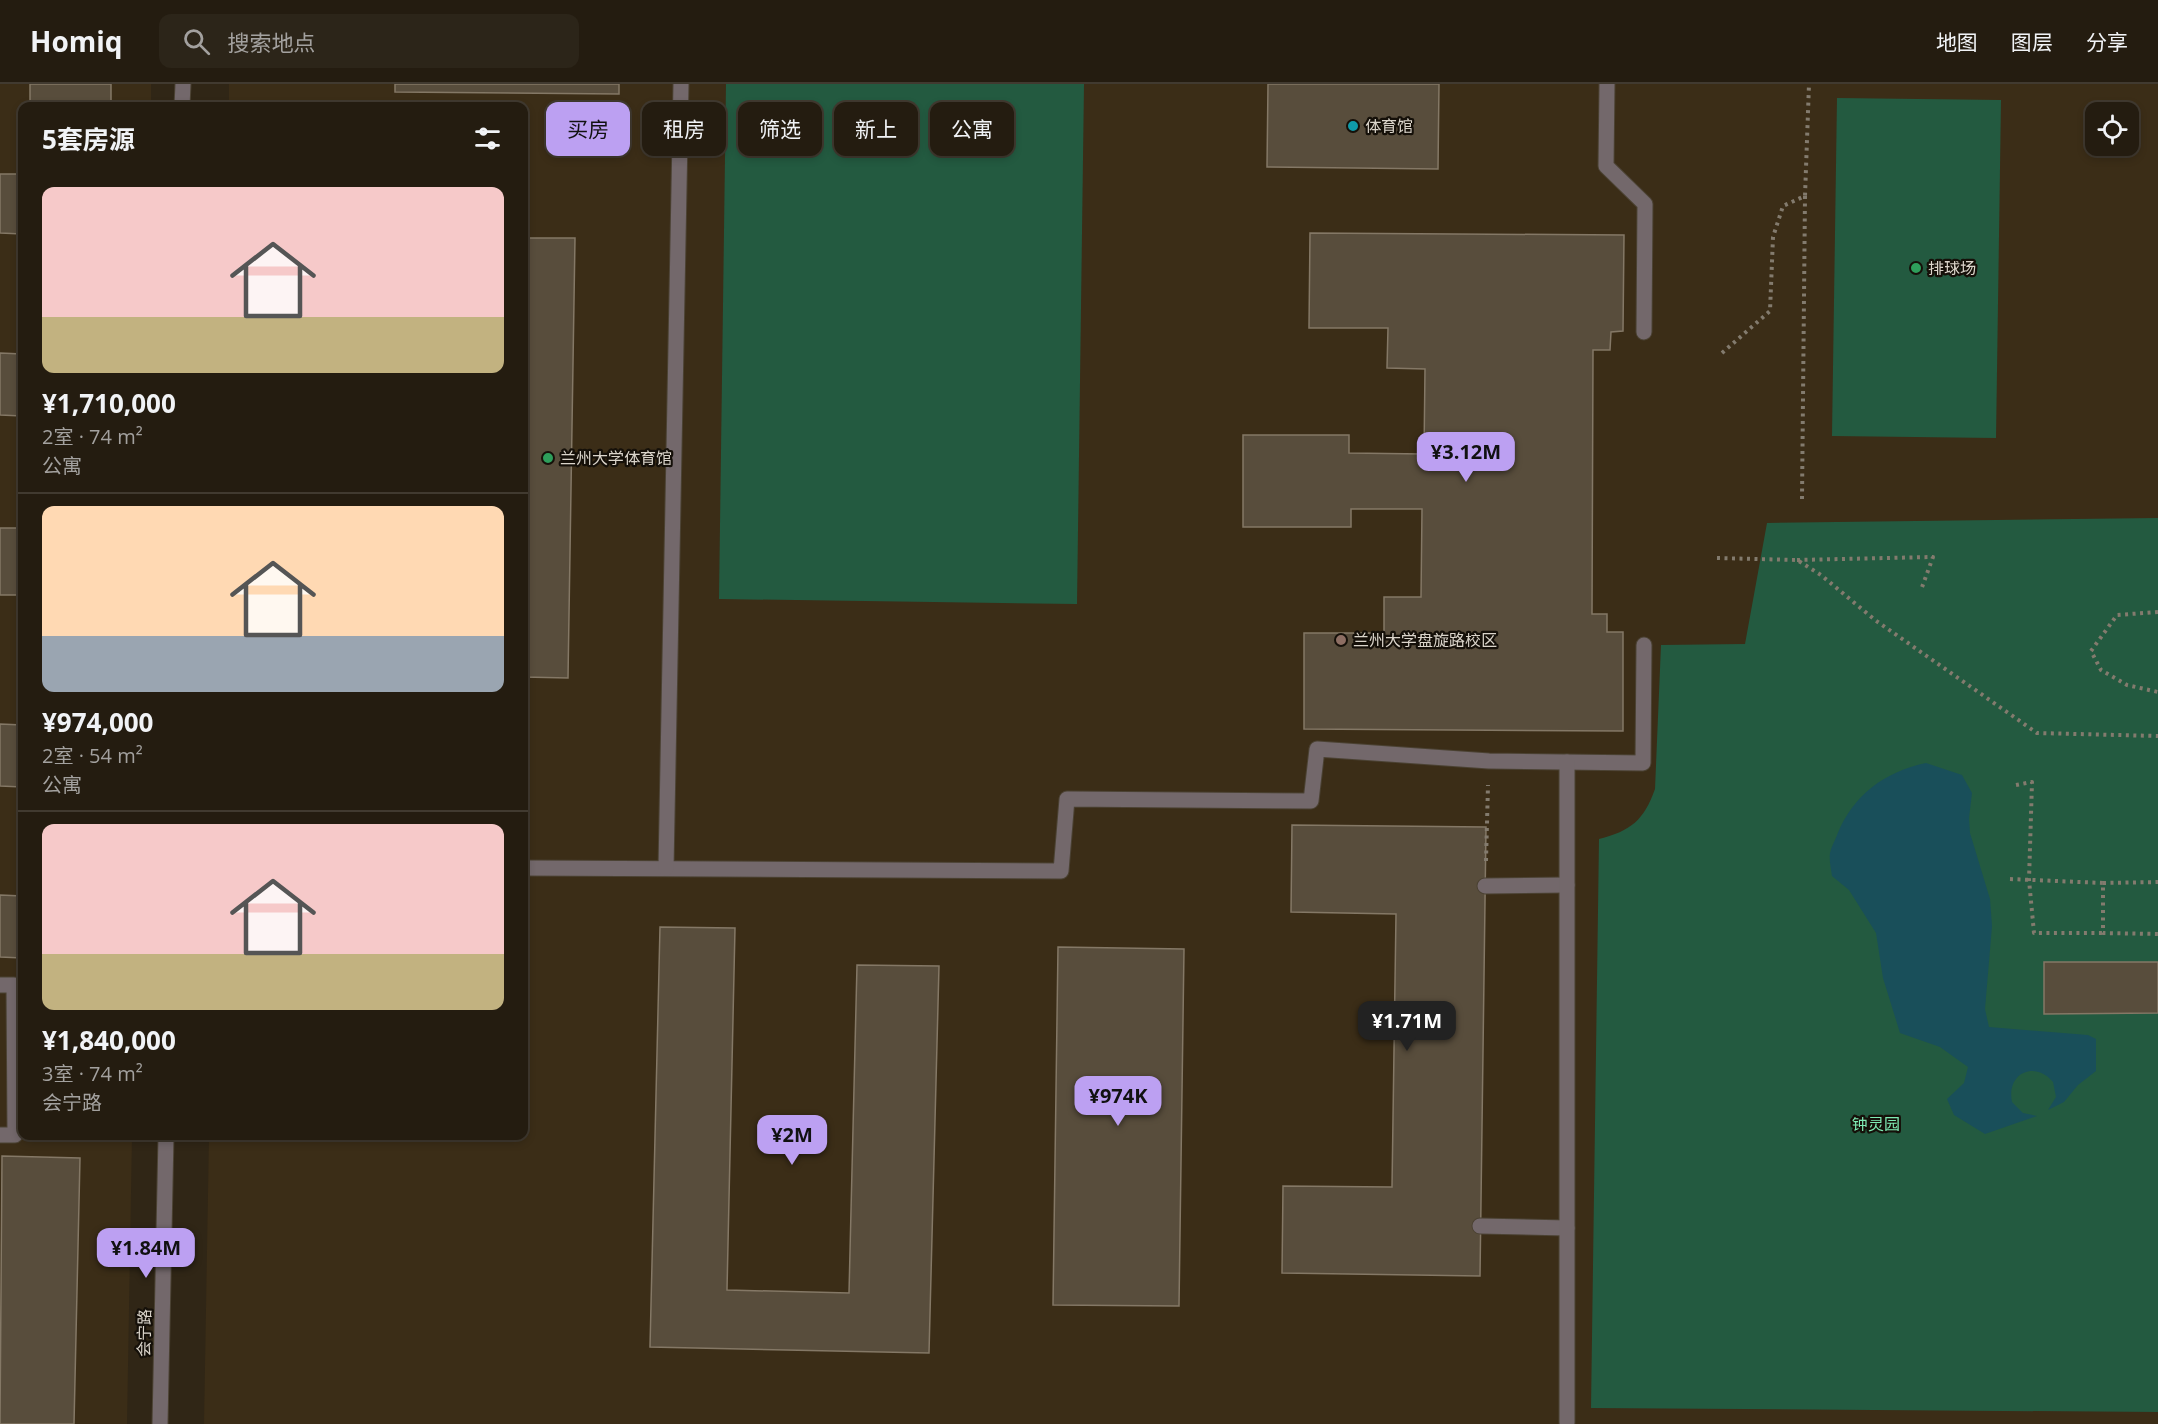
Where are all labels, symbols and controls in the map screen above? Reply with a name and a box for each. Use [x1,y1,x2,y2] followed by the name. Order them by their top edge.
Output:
[159,14,579,68] search box
[30,22,123,60] text: Homiq
[180,25,213,58] icon: search
[228,27,316,57] text: 搜索地点
[1936,28,1978,56] text: 地图
[2011,28,2053,56] text: 图层
[2086,28,2128,56] text: 分享
[546,102,630,156] chip: 买房
[642,102,726,156] chip: 租房
[738,102,822,156] chip: 筛选
[834,102,918,156] chip: 新上
[930,102,1014,156] chip: 公寓
[2085,102,2139,156] map controls
[2085,102,2139,156] button: locate
[1365,115,1413,137] place label: 体育馆
[1346,119,1360,133] marker: 体育馆
[42,121,135,157] text: 5套房源
[471,122,504,155] icon: filters
[219,226,327,334] icon: home
[1928,257,1976,279] place label: 排球场
[1909,261,1923,275] marker: 排球场
[42,385,176,421] text: ¥1,710,000
[42,423,143,450] text: 2室 · 74 m²
[1417,432,1515,483] pin: ¥3.12M
[1431,438,1501,465] text: ¥3.12M
[560,447,672,469] place label: 兰州大学体育馆
[541,451,555,465] marker: 兰州大学体育馆
[42,452,82,479] text: 公寓
[219,545,327,653] icon: home
[1353,629,1497,651] place label: 兰州大学盘旋路校区
[1334,633,1348,647] marker: 兰州大学盘旋路校区
[42,704,153,740] text: ¥974,000
[42,742,143,769] text: 2室 · 54 m²
[42,771,82,798] text: 公寓
[219,863,327,971] icon: home
[1358,1001,1456,1052] pin: ¥1.71M
[1372,1007,1442,1034] text: ¥1.71M
[42,1022,176,1058] text: ¥1,840,000
[42,1060,143,1087] text: 3室 · 74 m²
[1076,1076,1160,1127] pin: ¥974K
[1088,1082,1148,1109] text: ¥974K
[42,1089,102,1116] text: 会宁路
[1852,1113,1900,1135] park label: 钟灵园
[763,1115,821,1166] pin: ¥2M
[771,1121,813,1148] text: ¥2M
[97,1228,195,1279] pin: ¥1.84M
[111,1234,181,1261] text: ¥1.84M
[133,1309,155,1357] street label: 会宁路

